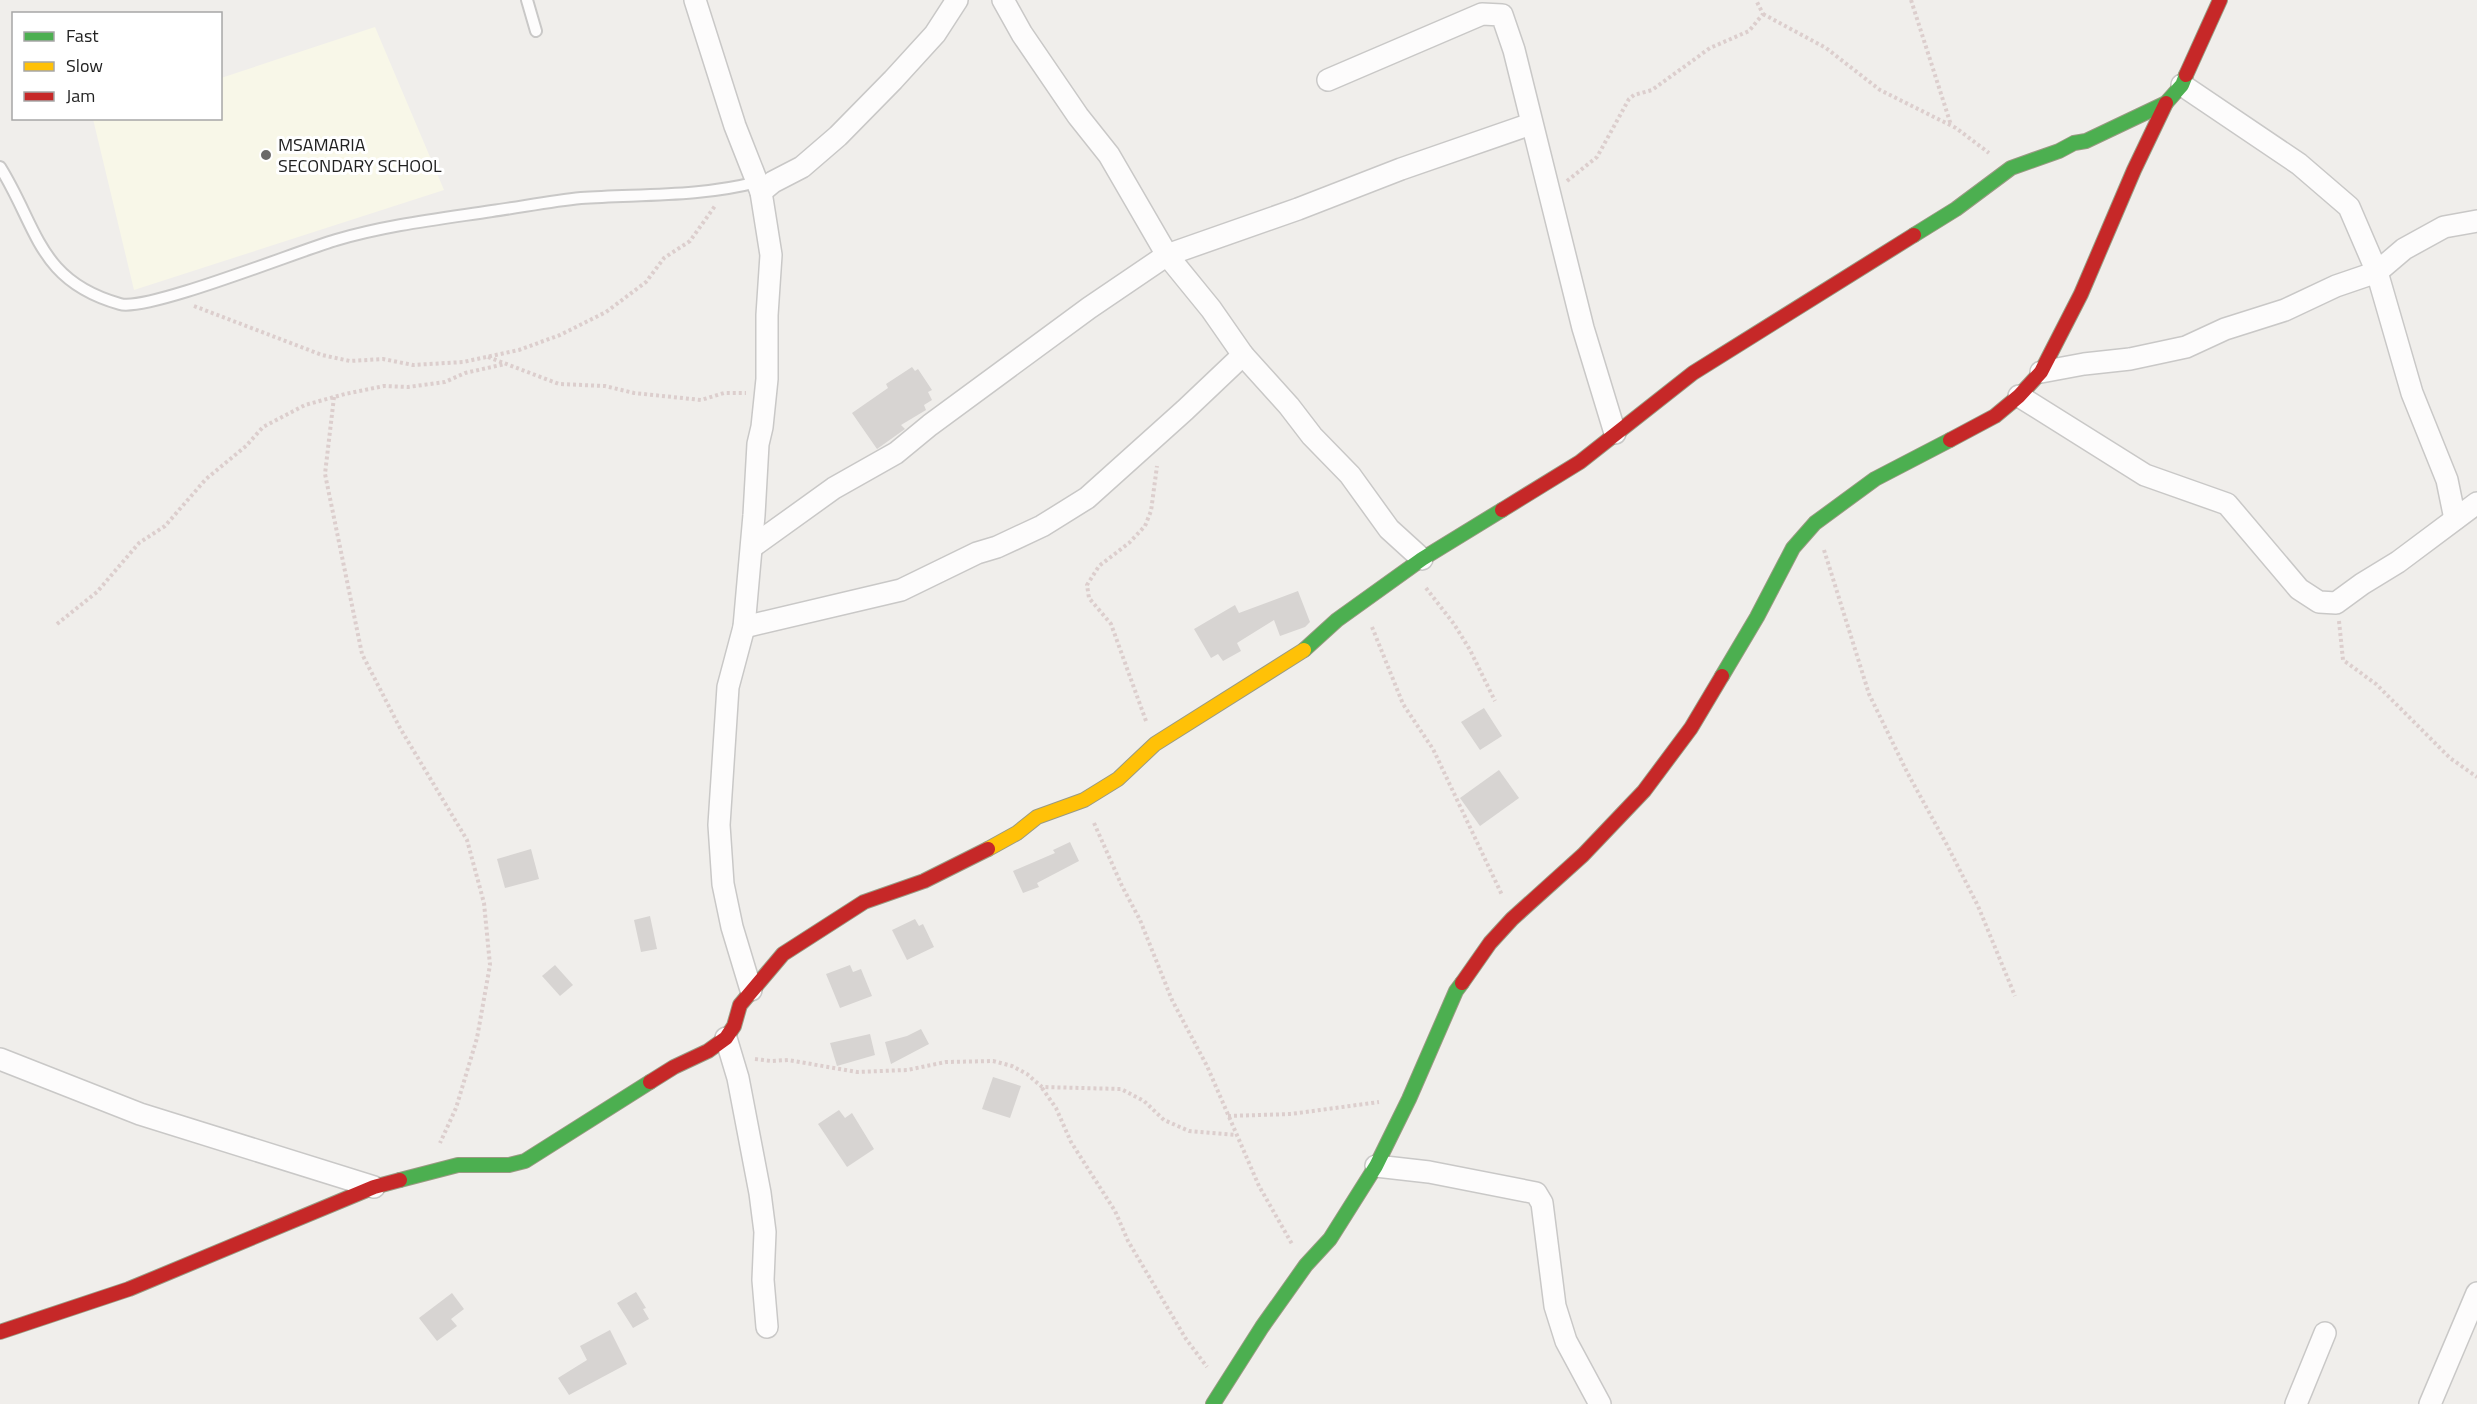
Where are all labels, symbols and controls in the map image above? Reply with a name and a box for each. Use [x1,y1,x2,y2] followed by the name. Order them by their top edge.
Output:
[12,12,222,120] legend
[66,22,99,49] text: Fast
[66,52,103,79] text: Slow
[66,82,95,109] text: Jam
[278,131,442,179] place label: MSAMARIA SECONDARY SCHOOL
[259,148,273,162] marker: MSAMARIA SECONDARY SCHOOL

